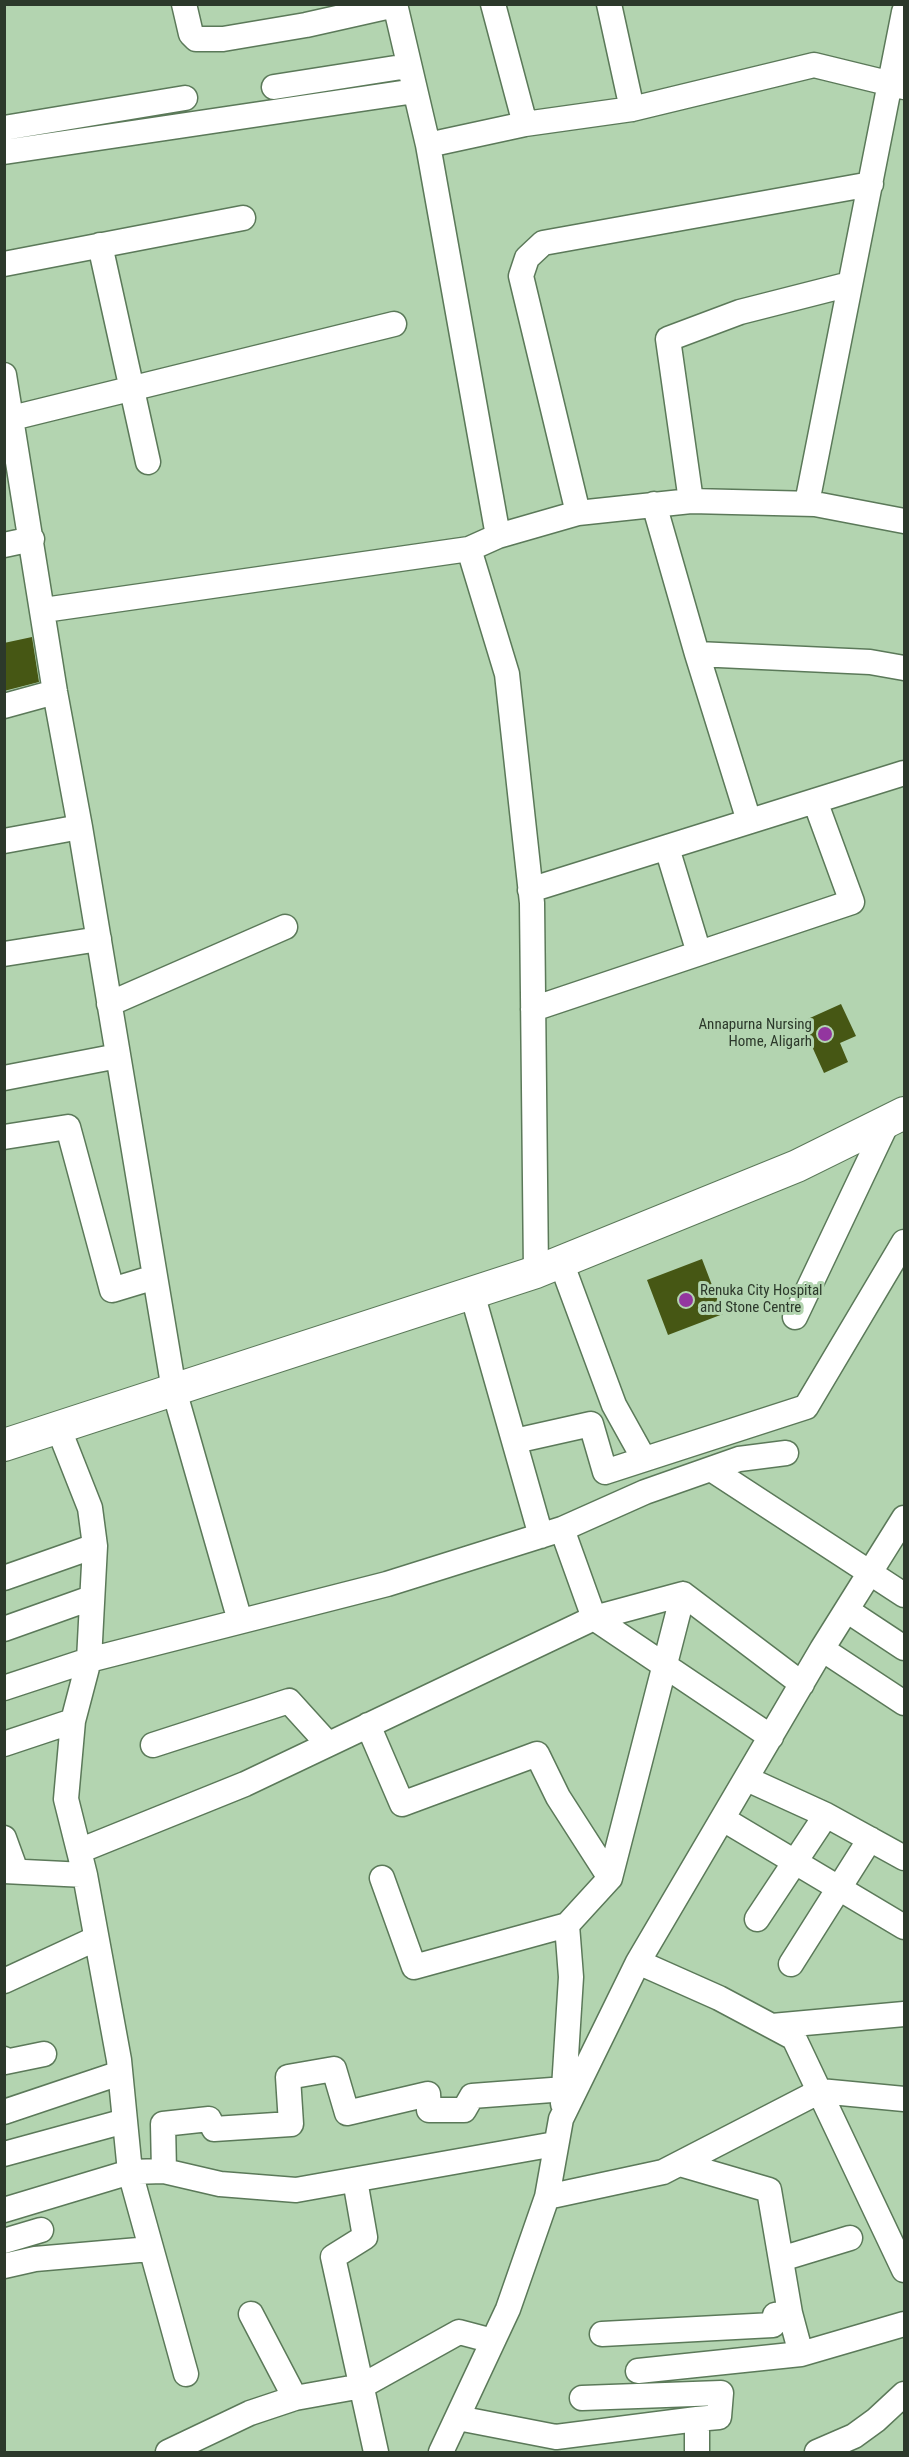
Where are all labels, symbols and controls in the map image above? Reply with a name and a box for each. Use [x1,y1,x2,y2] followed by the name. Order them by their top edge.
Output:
[698,1016,812,1051] place label: Annapurna Nursing Home, Aligarh
[816,1025,834,1043] marker: Annapurna Nursing Home, Aligarh
[700,1282,823,1317] place label: Renuka City Hospital and Stone Centre
[677,1291,695,1309] marker: Renuka City Hospital and Stone Centre

